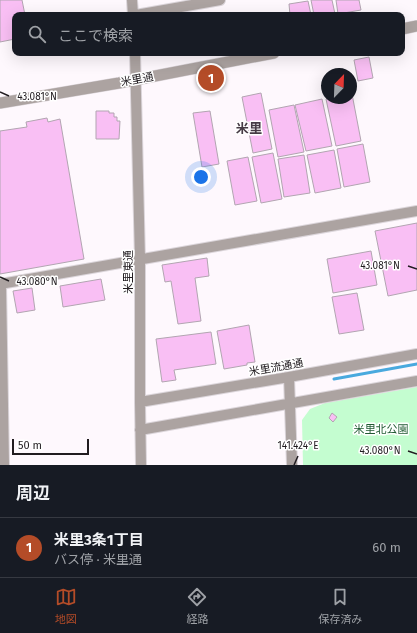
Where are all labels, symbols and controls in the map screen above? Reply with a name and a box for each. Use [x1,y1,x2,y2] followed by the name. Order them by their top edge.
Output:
[12,12,405,56] search box
[26,23,48,45] icon: search
[58,27,133,45] text: ここで検索
[198,63,224,93] pin: 1
[321,68,357,104] north arrow
[120,70,155,89] street label: 米里通
[17,91,57,103] text: 43.081°N
[236,121,262,136] district label: 米里
[191,167,211,187] your location
[122,250,135,294] street label: 米里東通
[360,260,400,272] text: 43.081°N
[16,276,58,288] text: 43.080°N
[248,356,304,379] street label: 米里流通通
[354,423,409,436] park label: 米里北公園
[12,437,89,456] scale bar
[18,439,42,452] text: 50 m
[277,440,319,452] text: 141.424°E
[359,445,401,457] text: 43.080°N
[16,483,50,504] text: 周辺
[54,531,144,549] text: 米里3条1丁目
[26,540,32,555] text: 1
[372,540,401,555] text: 60 m
[54,552,142,567] text: バス停 · 米里通
[55,586,77,626] tab: 地図
[186,586,208,626] tab: 経路
[318,586,362,626] tab: 保存済み

